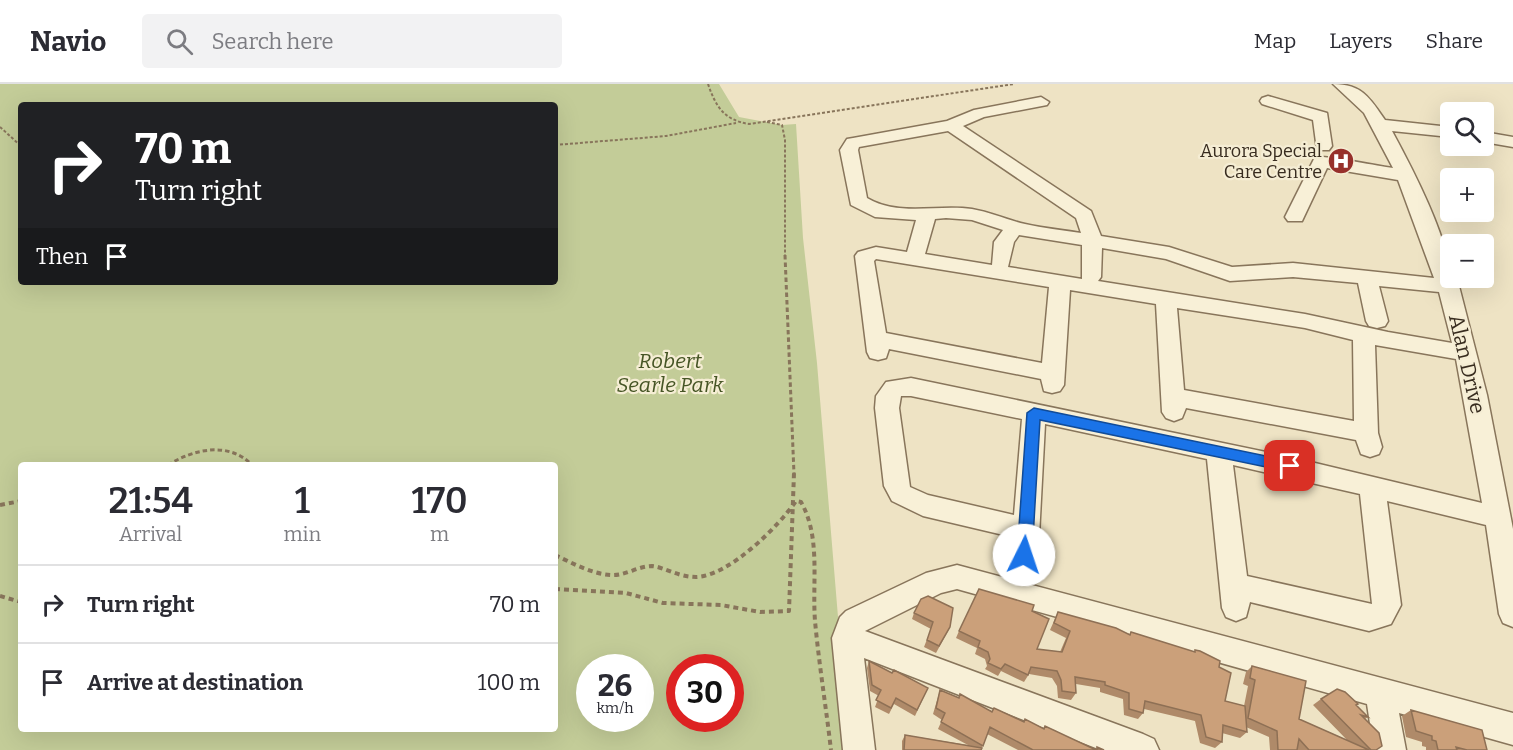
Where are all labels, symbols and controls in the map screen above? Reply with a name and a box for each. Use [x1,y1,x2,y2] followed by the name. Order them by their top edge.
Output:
[142,14,562,68] search box
[30,25,106,58] text: Navio
[163,25,196,58] icon: search
[211,28,334,55] text: Search here
[1254,28,1296,54] text: Map
[1329,28,1393,54] text: Layers
[1426,28,1483,54] text: Share
[1440,102,1494,288] map controls
[1440,102,1494,156] button: search
[135,124,231,174] text: 70 m
[36,126,114,204] icon: right
[1200,140,1322,183] place label: Aurora Special Care Centre
[1326,146,1356,176] hospital icon: Aurora Special Care Centre
[1440,168,1494,222] button: +
[135,175,262,207] text: Turn right
[1440,234,1494,288] button: −
[100,240,133,273] icon: arrive
[36,243,88,270] text: Then
[1443,312,1491,416] street label: Alan Drive
[616,348,724,398] park label: Robert Searle Park
[1264,440,1315,491] pin
[1273,449,1306,482] icon: arrive
[108,479,193,523] text: 21:54
[295,479,310,523] text: 1
[411,479,468,523] text: 170
[119,522,182,546] text: Arrival
[283,522,321,546] text: min
[430,522,449,546] text: m
[992,523,1056,587] position arrow
[36,588,69,621] icon: right
[87,591,195,618] text: Turn right
[490,591,540,618] text: 70 m
[666,654,744,732] speed limit sign: 30
[36,666,69,699] icon: arrive
[598,668,632,704] text: 26
[87,669,303,696] text: Arrive at destination
[477,669,540,696] text: 100 m
[596,699,634,717] text: km/h

